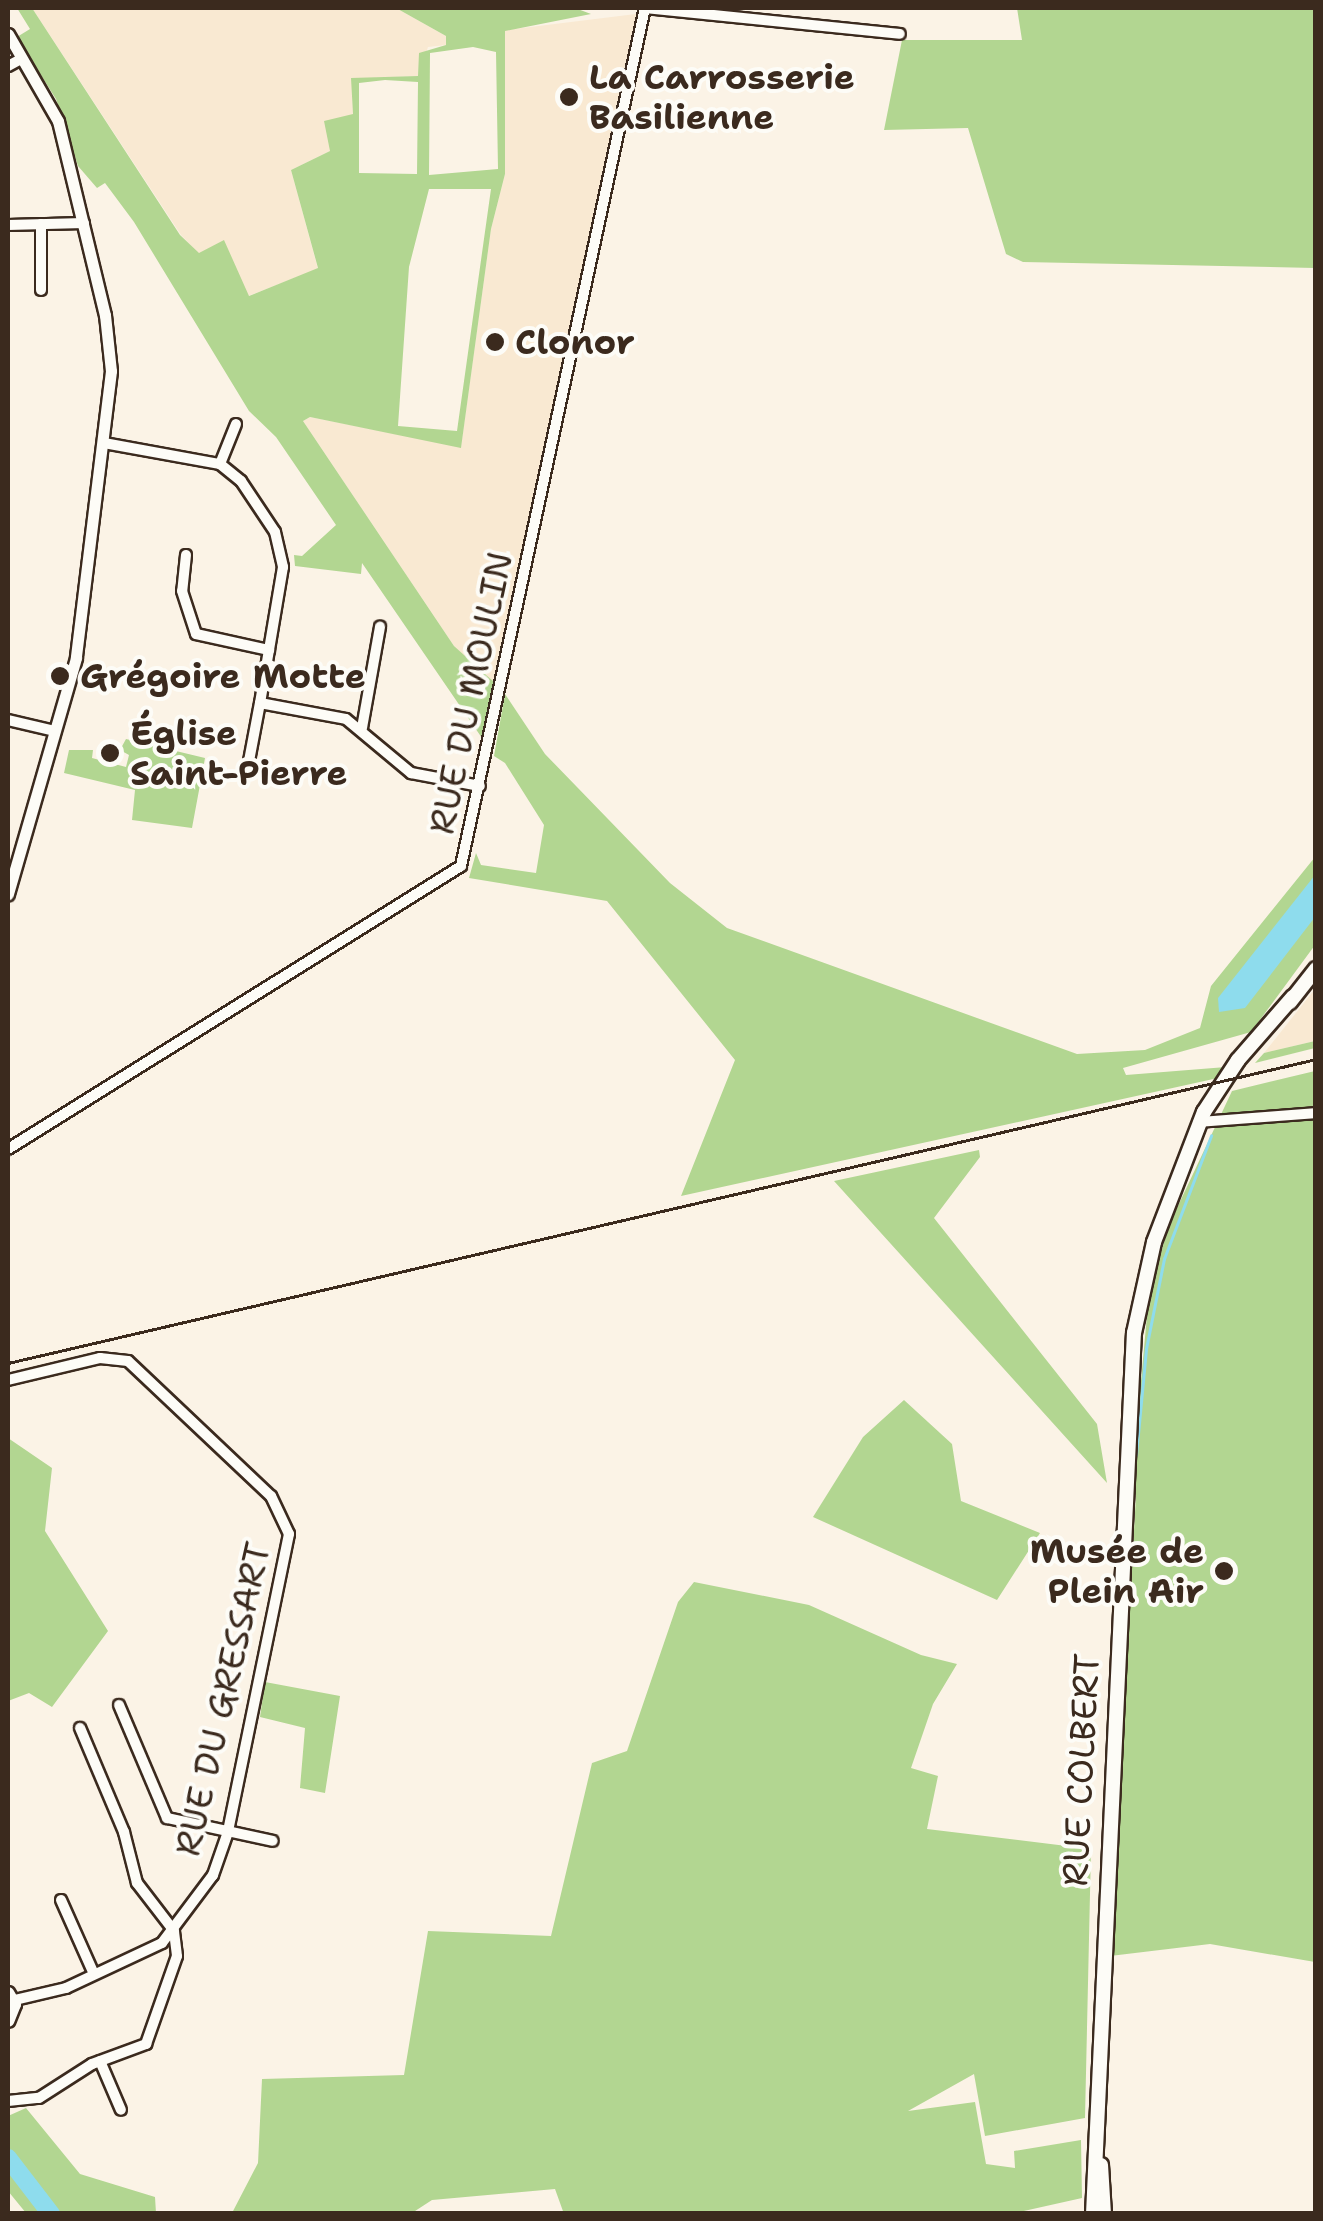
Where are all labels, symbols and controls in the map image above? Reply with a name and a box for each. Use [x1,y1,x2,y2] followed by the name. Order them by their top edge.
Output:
[589,56,855,138] place label: La Carrosserie Basilienne
[558,86,580,108] marker: La Carrosserie Basilienne
[515,321,635,363] place label: Clonor
[484,331,506,353] marker: Clonor
[421,548,521,838] street label: RUE DU MOULIN
[80,655,366,697] place label: Grégoire Motte
[49,665,71,687] marker: Grégoire Motte
[130,712,347,794] place label: Église Saint-Pierre
[99,742,121,764] marker: Église Saint-Pierre
[1030,1530,1204,1612] place label: Musée de Plein Air
[166,1538,280,1860] street label: RUE DU GRESSART
[1213,1560,1235,1582] marker: Musée de Plein Air
[1054,1652,1108,1888] street label: RUE COLBERT

